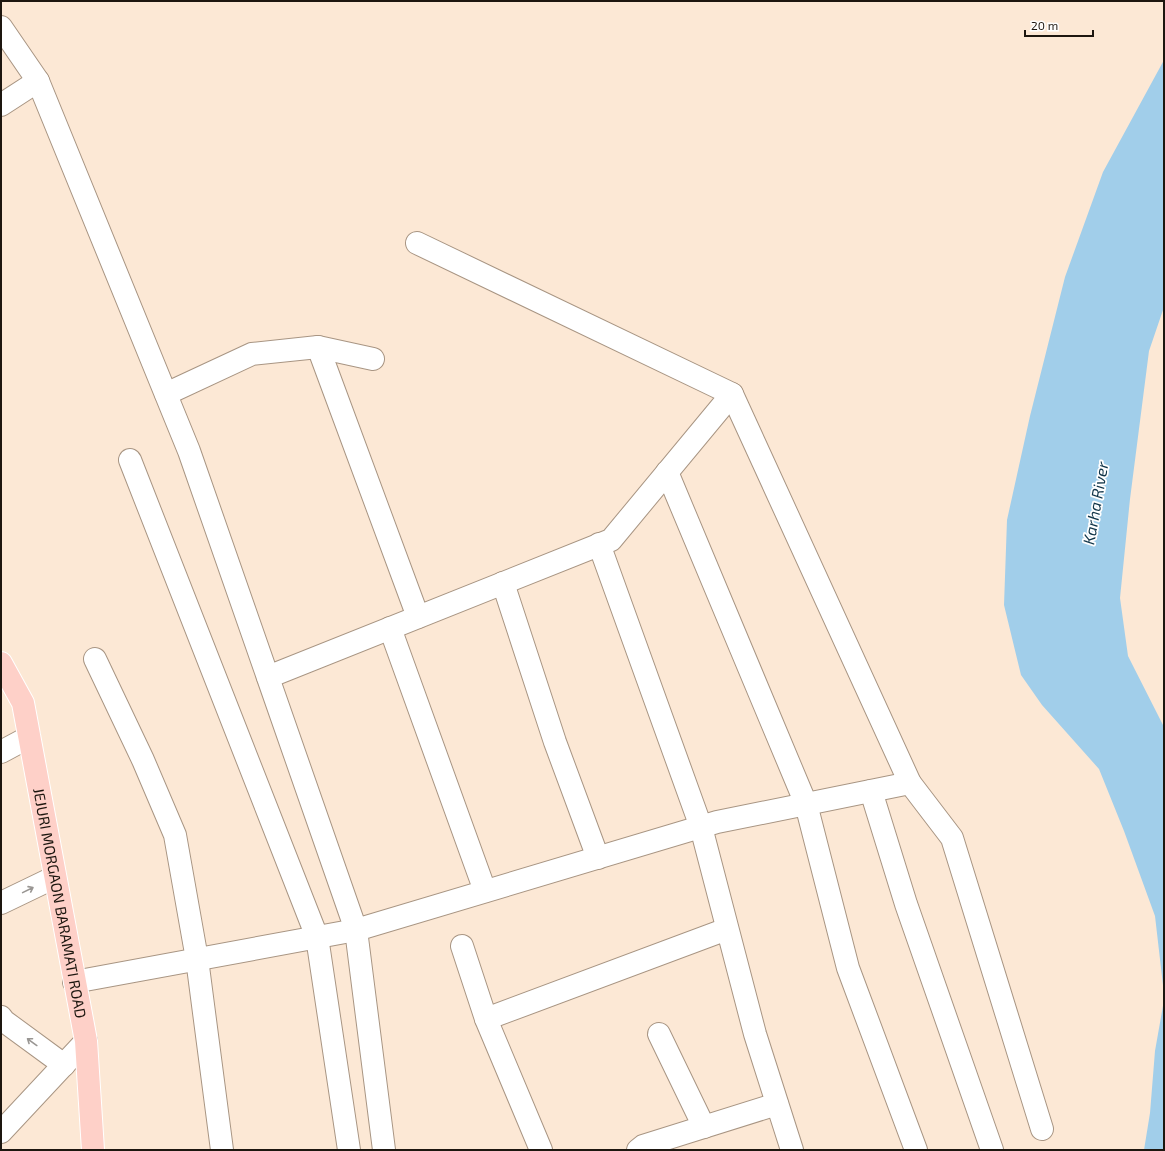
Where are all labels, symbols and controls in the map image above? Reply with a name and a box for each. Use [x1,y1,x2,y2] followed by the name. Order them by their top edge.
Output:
[1025,12,1093,38] scale bar
[1031,18,1058,32] text: 20 m
[1078,459,1112,546] water label: Karha River
[30,786,91,1020] street label: JEJURI MORGAON BARAMATI ROAD
[22,886,34,893] one-way arrow
[27,1038,38,1046] one-way arrow

